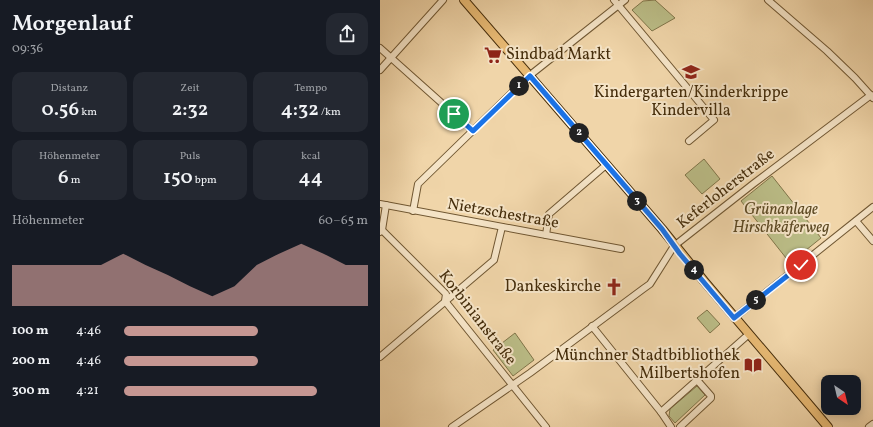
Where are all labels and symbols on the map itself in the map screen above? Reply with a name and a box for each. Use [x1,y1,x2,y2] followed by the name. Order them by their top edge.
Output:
[506,44,611,66] place label: Sindbad Markt
[483,45,503,65] supermarket icon: Sindbad Markt
[681,62,701,82] school or university icon: Kindergarten/Kinderkrippe Kindervilla
[509,76,529,96] pin: 1
[594,82,788,122] place label: Kindergarten/Kinderkrippe Kindervilla
[437,97,471,131] pin
[569,123,589,143] pin: 2
[672,144,780,234] street label: Keferloherstraße
[627,191,647,211] pin: 3
[445,193,561,235] street label: Nietzschestraße
[733,199,829,239] park label: Grünanlage Hirschkäferweg
[784,248,818,282] pin
[684,260,704,280] pin: 4
[433,266,521,370] street label: Korbinianstraße
[505,276,601,298] place label: Dankeskirche
[604,277,624,297] church icon: Dankeskirche
[746,290,766,310] pin: 5
[555,345,740,385] place label: Münchner Stadtbibliothek Milbertshofen
[743,355,763,375] library icon: Münchner Stadtbibliothek Milbertshofen
[821,375,861,415] north arrow

